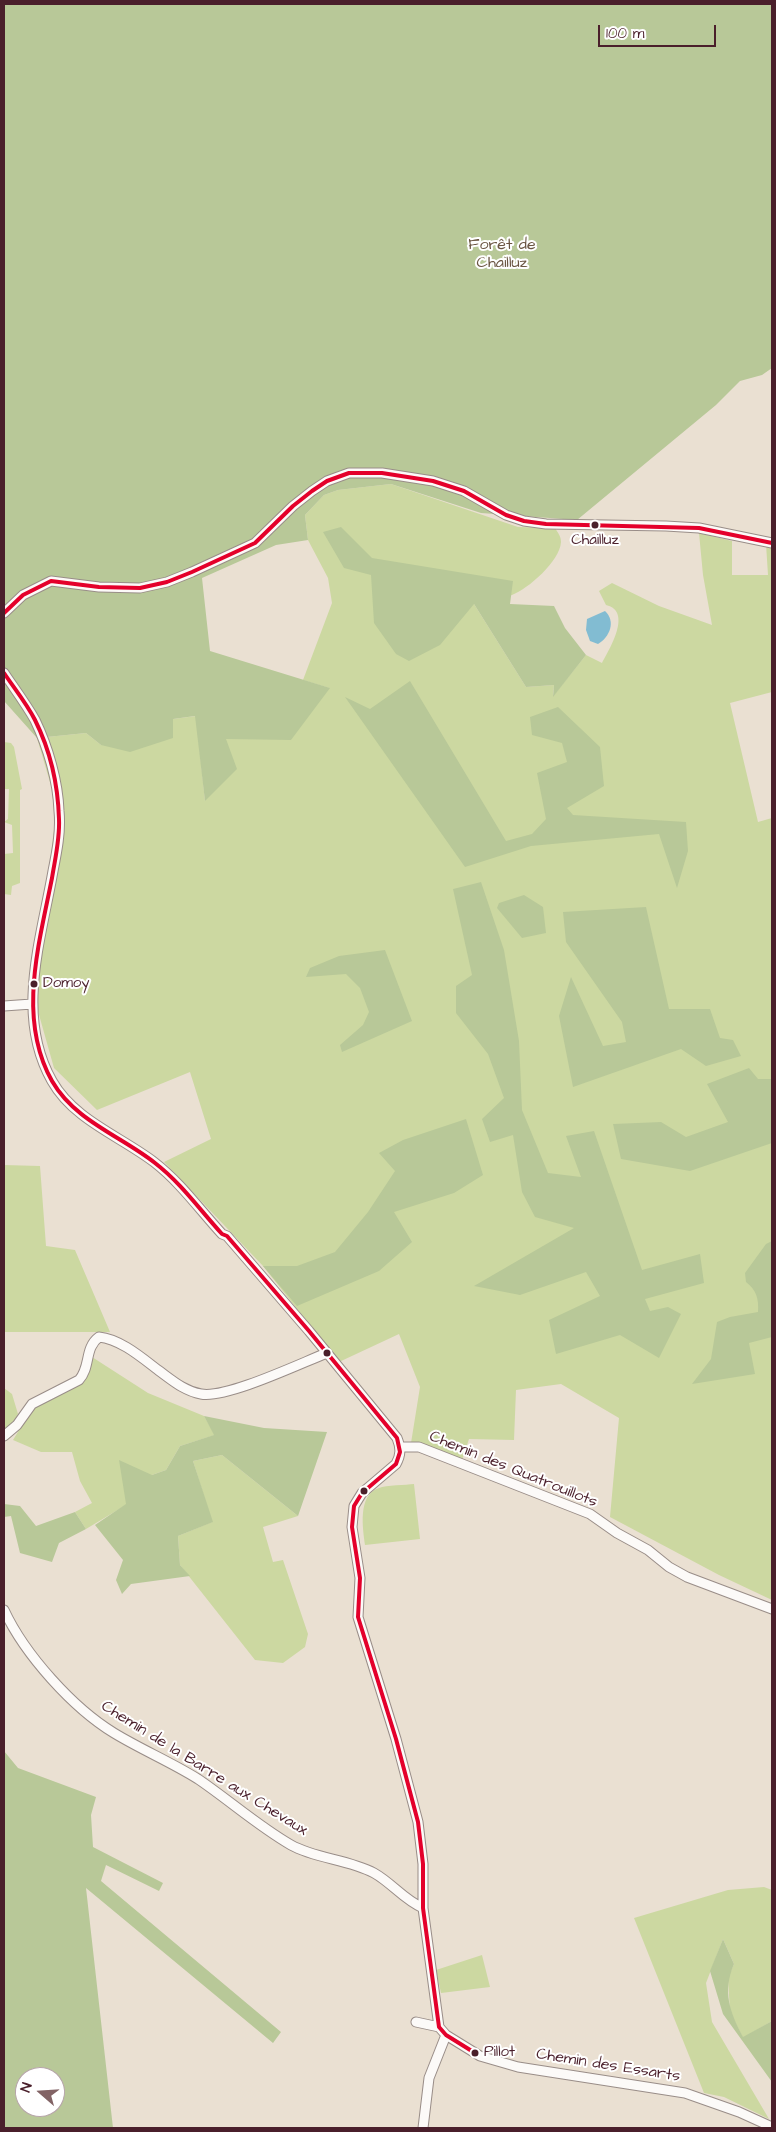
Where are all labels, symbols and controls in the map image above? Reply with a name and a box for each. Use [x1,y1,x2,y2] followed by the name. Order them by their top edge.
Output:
[601,15,718,47] scale bar
[606,23,645,44] text: 100 m
[468,236,536,274] park label: Forêt de Chailluz
[590,520,600,530] marker: Chailluz
[571,532,619,550] place label: Chailluz
[43,975,90,993] place label: Domoy
[29,979,39,989] marker: Domoy
[322,1348,332,1358] unlabelled marker
[426,1427,600,1513] street label: Chemin des Quatrouillots
[359,1486,369,1496] unlabelled marker
[97,1697,311,1841] street label: Chemin de la Barre aux Chevaux
[484,2044,515,2062] place label: Pillot
[535,2045,681,2087] street label: Chemin des Essarts
[470,2048,480,2058] marker: Pillot
[15,2067,65,2117] north arrow
[16,2080,38,2095] text: N

